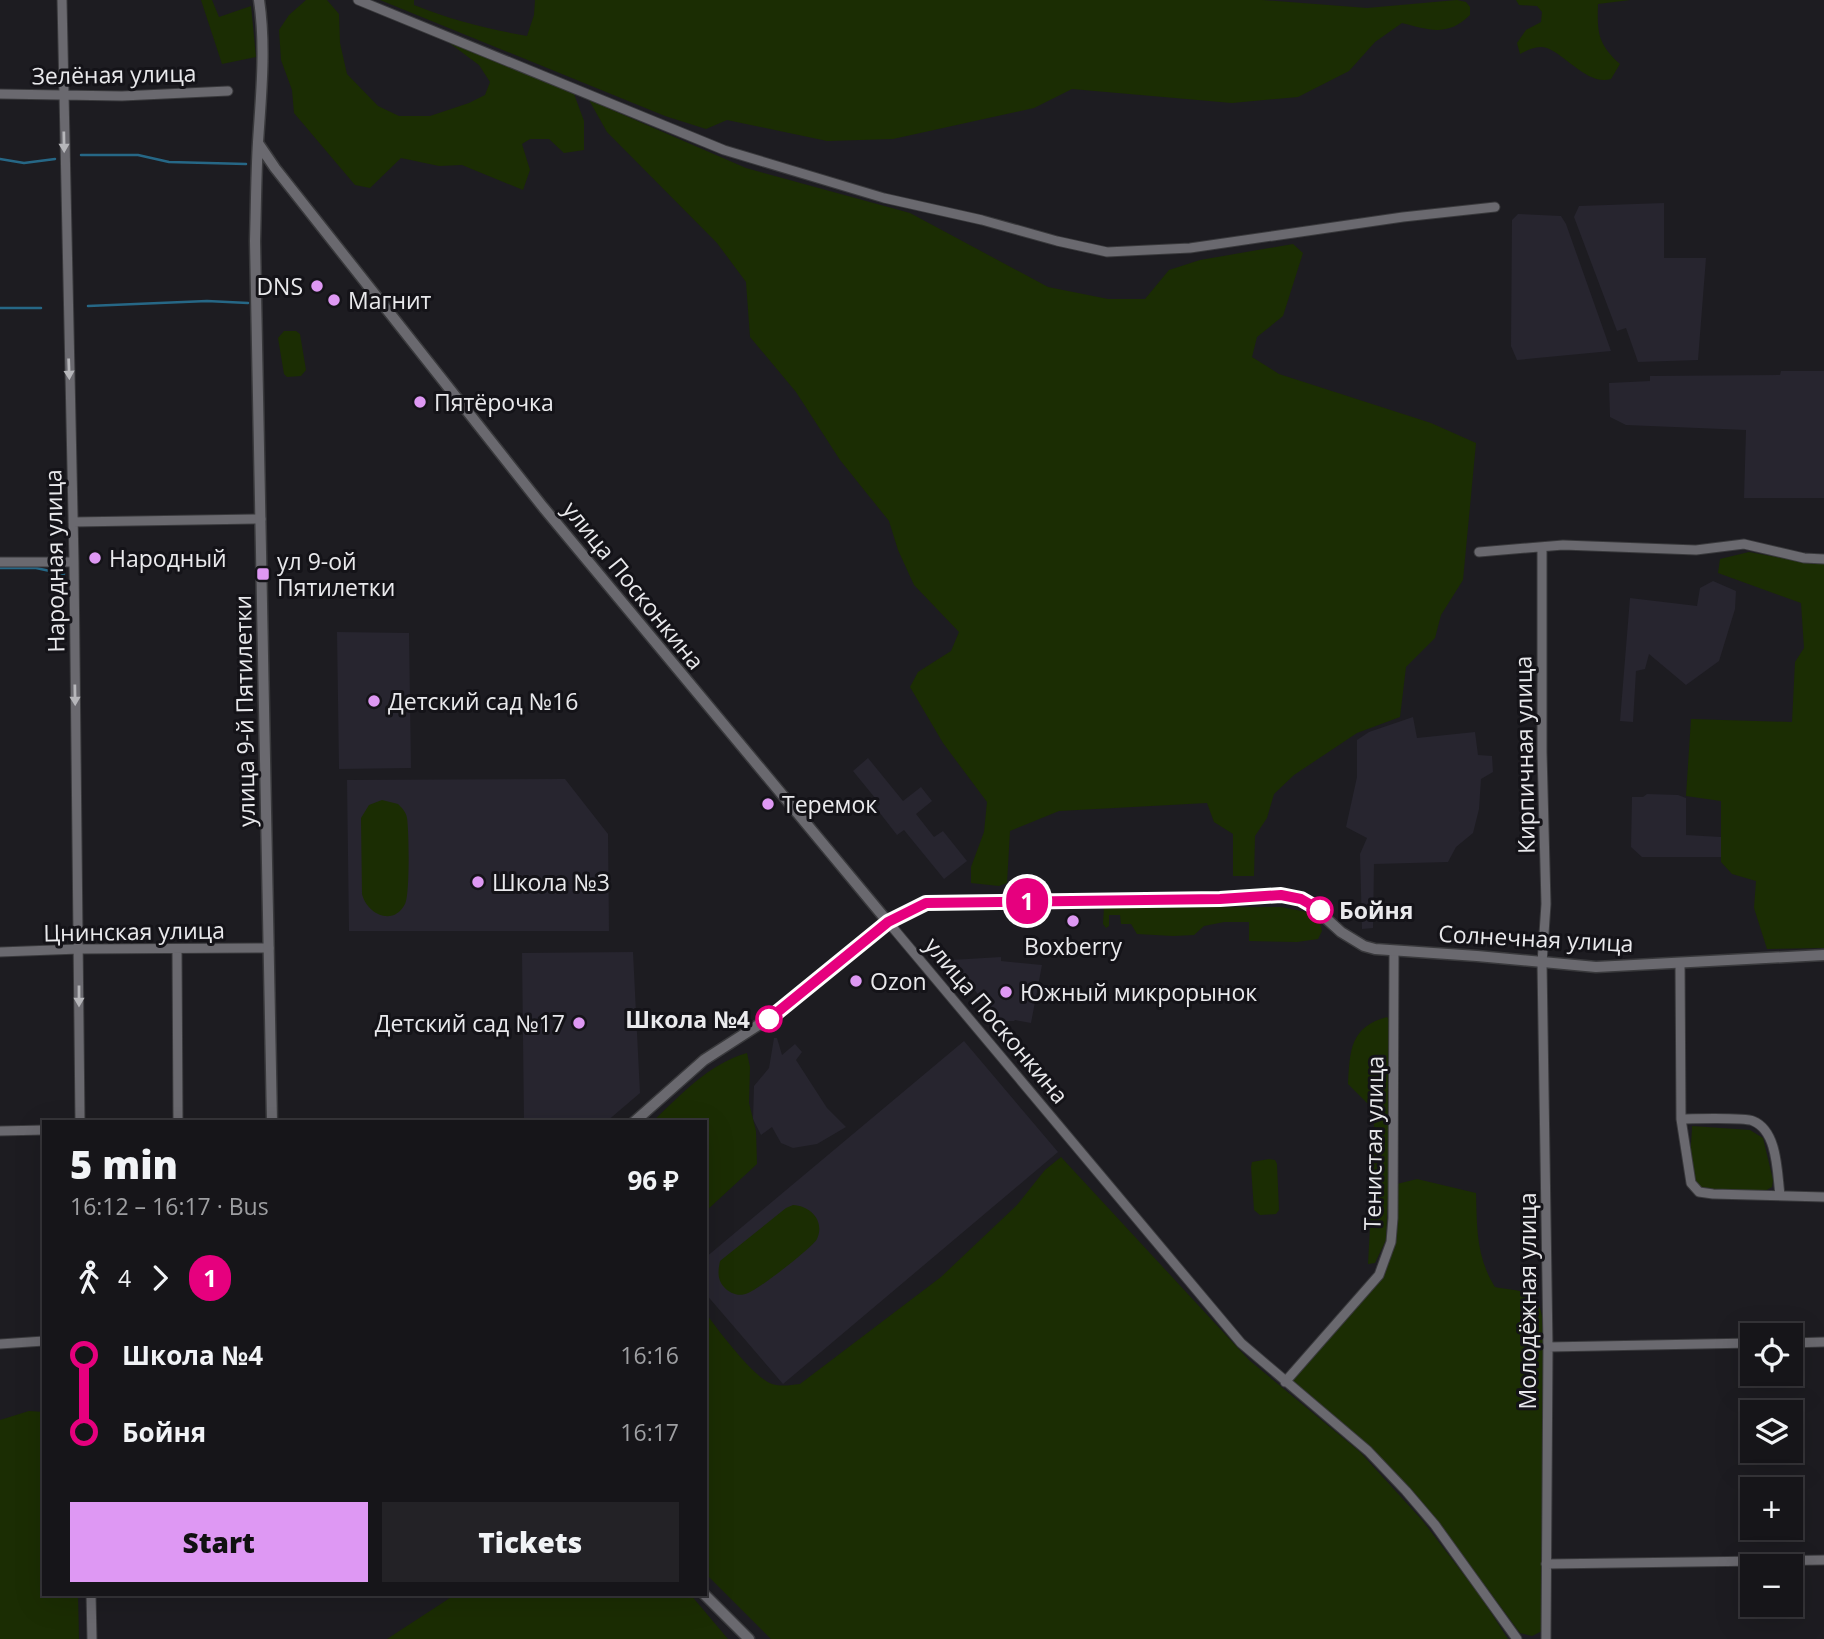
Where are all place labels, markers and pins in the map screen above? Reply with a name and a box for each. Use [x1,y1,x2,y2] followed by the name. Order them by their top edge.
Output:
[256,270,303,302] place label: DNS
[309,278,325,294] marker: DNS
[348,284,432,316] place label: Магнит
[326,292,342,308] marker: Магнит
[434,386,554,418] place label: Пятёрочка
[412,394,428,410] marker: Пятёрочка
[109,542,227,574] place label: Народный
[277,545,395,603] place label: ул 9-ой Пятилетки
[87,550,103,566] marker: Народный
[255,566,271,582] marker: ул 9-ой Пятилетки
[388,685,578,717] place label: Детский сад №16
[366,693,382,709] marker: Детский сад №16
[782,788,877,820] place label: Теремок
[760,796,776,812] marker: Теремок
[492,866,610,898] place label: Школа №3
[470,874,486,890] marker: Школа №3
[1339,894,1413,926] place label: Бойня
[1307,897,1333,923] marker: Бойня
[1065,913,1081,929] marker: Boxberry
[1024,930,1122,962] place label: Boxberry
[870,965,927,997] place label: Ozon
[848,973,864,989] marker: Ozon
[1020,976,1257,1008] place label: Южный микрорынок
[998,984,1014,1000] marker: Южный микрорынок
[625,1003,750,1035] place label: Школа №4
[756,1006,782,1032] marker: Школа №4
[375,1007,565,1039] place label: Детский сад №17
[571,1015,587,1031] marker: Детский сад №17

